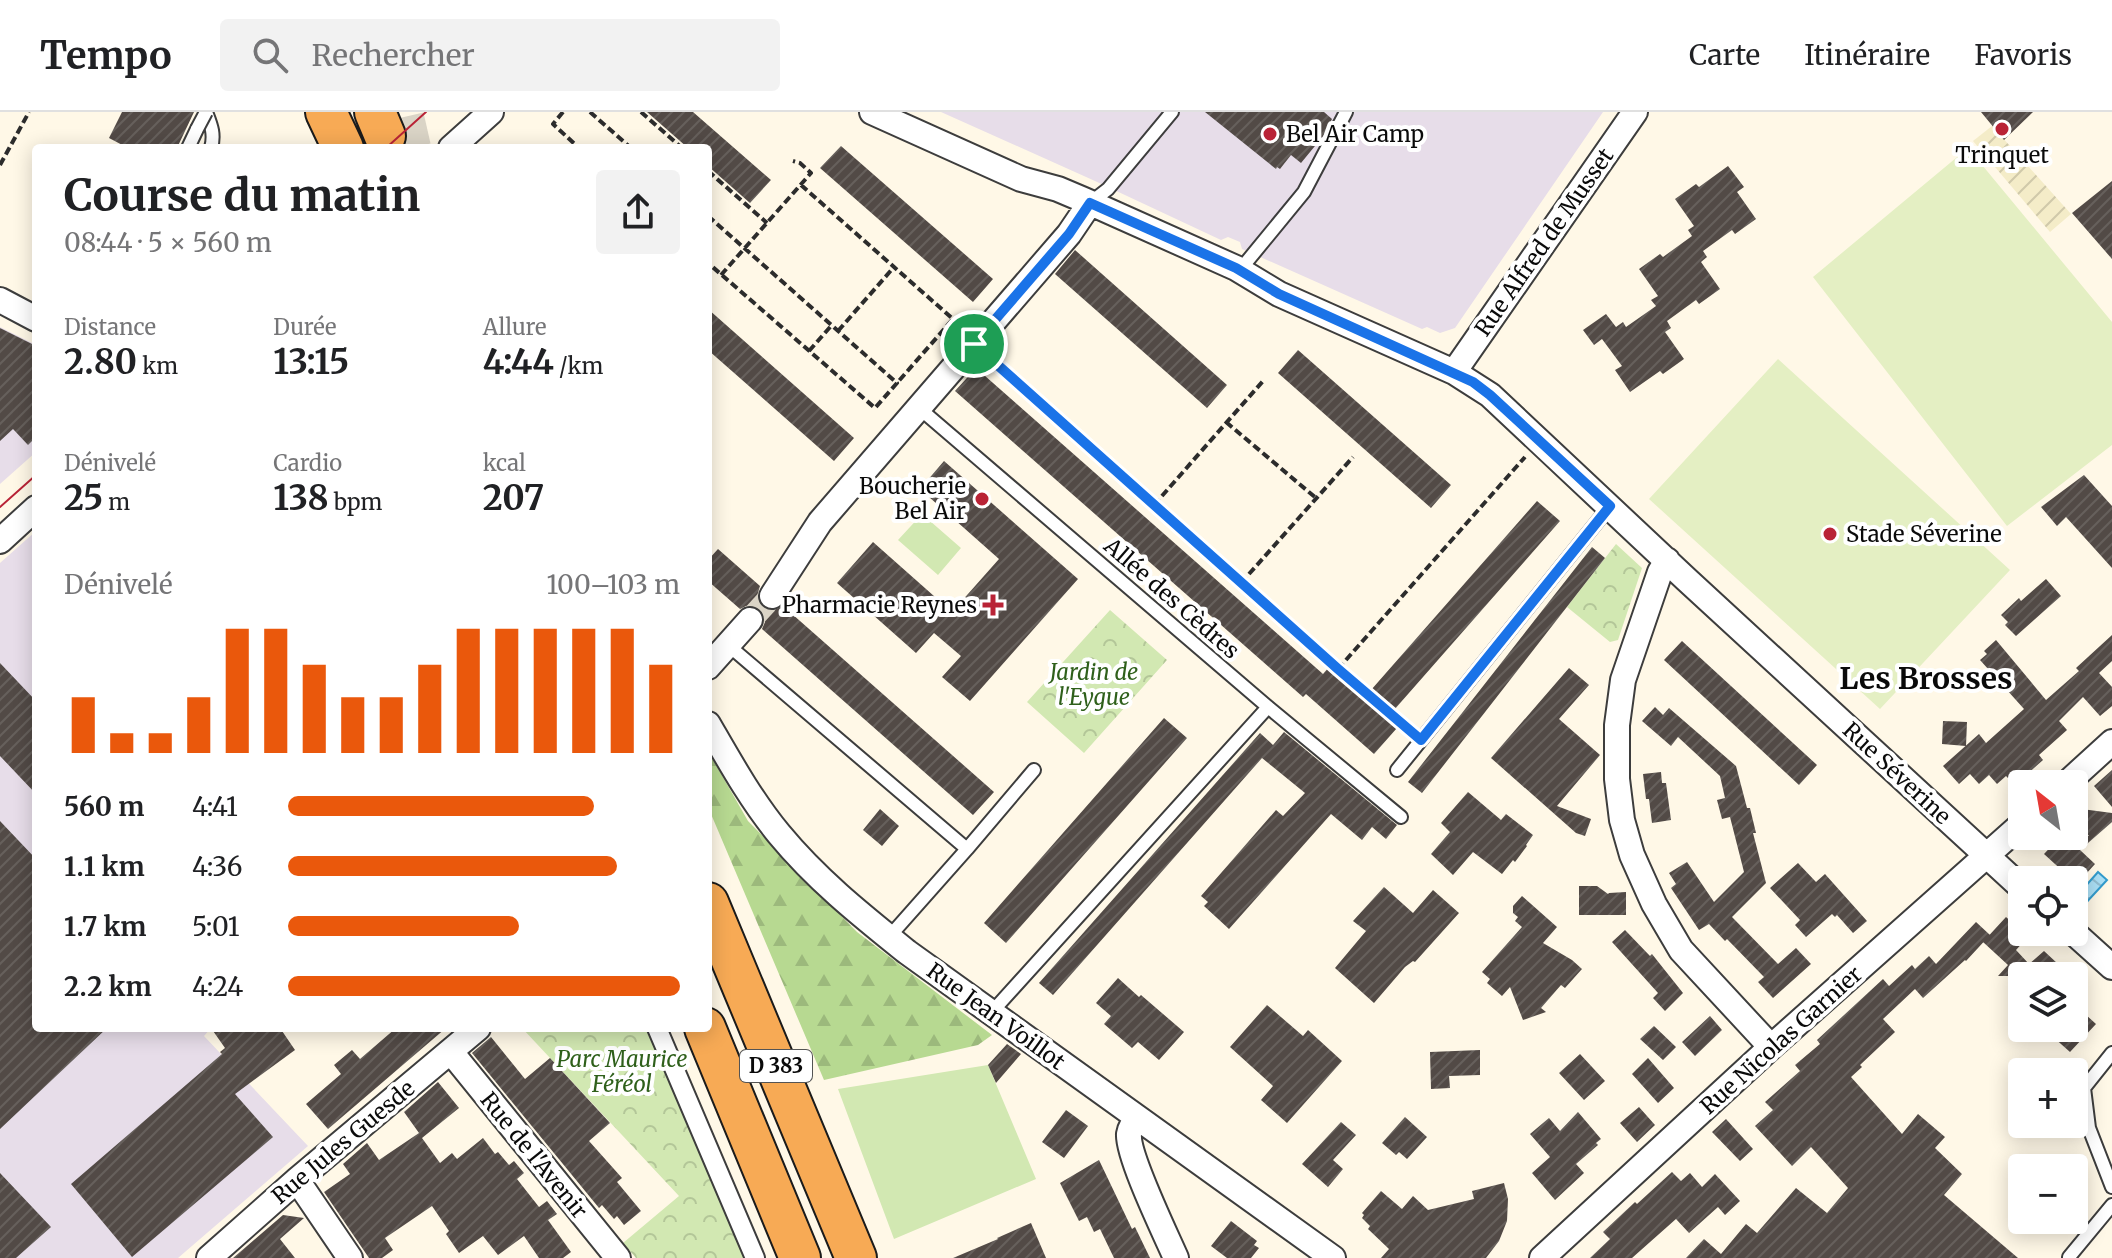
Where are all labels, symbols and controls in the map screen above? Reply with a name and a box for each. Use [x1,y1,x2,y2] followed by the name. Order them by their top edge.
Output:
[220,19,780,91] search box
[40,32,172,79] text: Tempo
[248,33,292,77] icon: search
[312,36,475,74] text: Rechercher
[1689,37,1760,73] text: Carte
[1804,37,1930,73] text: Itinéraire
[1974,37,2072,73] text: Favoris
[1286,120,1424,148] place label: Bel Air Camp
[1993,120,2011,138] marker: Trinquet
[1261,125,1279,143] marker: Bel Air Camp
[1955,141,2049,169] place label: Trinquet
[1469,142,1620,341] street label: Rue Alfred de Musset
[64,168,420,223] text: Course du matin
[596,170,680,254] button: share
[64,226,272,259] text: 08:44 · 5 × 560 m
[940,310,1008,378] pin
[64,313,156,341] text: Distance
[273,313,337,341] text: Durée
[483,313,546,341] text: Allure
[952,322,996,366] icon: arrive
[64,341,137,383] text: 2.80
[273,341,349,383] text: 13:15
[483,341,554,383] text: 4:44
[137,352,178,380] text: km
[554,352,603,380] text: /km
[64,449,156,477] text: Dénivelé
[273,449,342,477] text: Cardio
[483,449,526,477] text: kcal
[859,472,966,525] place label: Boucherie Bel Air
[64,477,103,519] text: 25
[273,477,329,519] text: 138
[483,477,544,519] text: 207
[103,488,130,516] text: m
[329,488,382,516] text: bpm
[973,490,991,508] marker: Boucherie Bel Air
[1846,520,2002,548] place label: Stade Séverine
[1821,525,1839,543] marker: Stade Séverine
[1098,531,1245,664] street label: Allée des Cèdres
[64,568,173,601] text: Dénivelé
[547,568,680,601] text: 100–103 m
[782,591,977,619] place label: Pharmacie Reynes
[984,596,1002,614] marker: Pharmacie Reynes
[1048,658,1138,711] park label: Jardin de l'Eygue
[1839,659,2013,697] district label: Les Brosses
[1837,716,1957,830] street label: Rue Séverine
[2008,770,2088,850] north arrow
[2008,770,2088,1234] map controls
[64,790,144,823] text: 560 m
[192,790,238,823] text: 4:41
[64,850,145,883] text: 1.1 km
[192,850,243,883] text: 4:36
[2008,866,2088,946] button: locate
[64,910,146,943] text: 1.7 km
[192,910,239,943] text: 5:01
[921,956,1071,1076] street label: Rue Jean Voillot
[1694,960,1868,1120] street label: Rue Nicolas Garnier
[2008,962,2088,1042] button: layers
[64,970,152,1003] text: 2.2 km
[192,970,243,1003] text: 4:24
[557,1045,687,1098] park label: Parc Maurice Féréol
[740,1050,812,1082] road number: D 383
[2008,1058,2088,1138] button: +
[266,1074,420,1210] street label: Rue Jules Guesde
[474,1086,594,1224] street label: Rue de l'Avenir
[2008,1154,2088,1234] button: −

